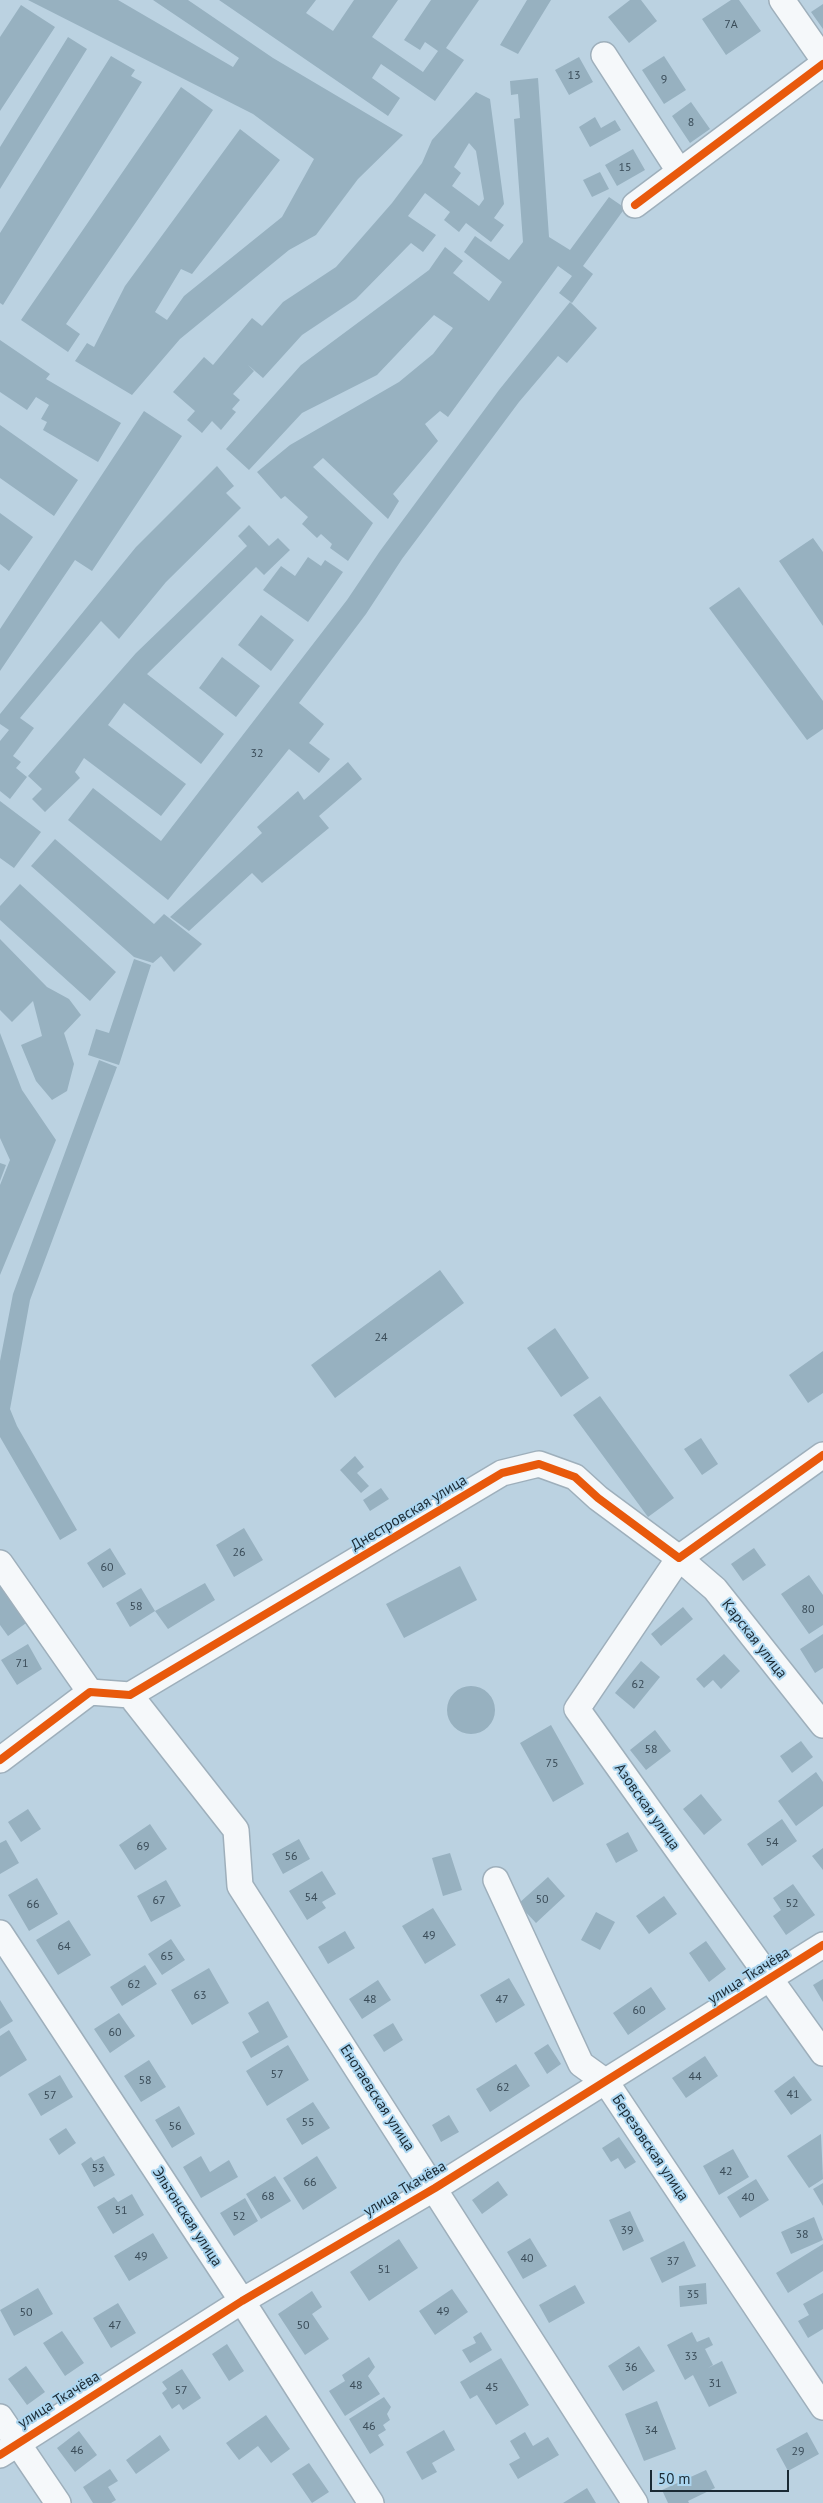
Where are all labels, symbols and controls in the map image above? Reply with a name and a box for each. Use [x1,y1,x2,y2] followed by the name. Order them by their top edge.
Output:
[724,18,738,32] house number: 7А
[567,69,581,83] house number: 13
[661,73,667,87] house number: 9
[688,116,694,130] house number: 8
[618,161,632,175] house number: 15
[250,747,264,761] house number: 32
[374,1331,388,1345] house number: 24
[348,1471,470,1555] street label: Днестровская улица
[232,1546,246,1560] house number: 26
[100,1561,114,1575] house number: 60
[718,1596,790,1682] street label: Карская улица
[129,1600,143,1614] house number: 58
[801,1603,815,1617] house number: 80
[15,1657,29,1671] house number: 71
[631,1678,645,1692] house number: 62
[644,1743,658,1757] house number: 58
[545,1757,559,1771] house number: 75
[610,1760,684,1854] street label: Азовская улица
[765,1836,779,1850] house number: 54
[136,1840,150,1854] house number: 69
[284,1850,298,1864] house number: 56
[304,1891,318,1905] house number: 54
[535,1893,549,1907] house number: 50
[152,1894,166,1908] house number: 67
[785,1897,799,1911] house number: 52
[26,1898,40,1912] house number: 66
[422,1929,436,1943] house number: 49
[57,1940,71,1954] house number: 64
[705,1944,793,2008] street label: улица Ткачёва
[160,1950,174,1964] house number: 65
[127,1978,141,1992] house number: 62
[193,1989,207,2003] house number: 63
[363,1993,377,2007] house number: 48
[495,1993,509,2007] house number: 47
[632,2004,646,2018] house number: 60
[108,2026,122,2040] house number: 60
[336,2041,418,2155] street label: Енотаевская улица
[270,2068,284,2082] house number: 57
[688,2070,702,2084] house number: 44
[138,2074,152,2088] house number: 58
[496,2081,510,2095] house number: 62
[786,2088,800,2102] house number: 41
[43,2089,57,2103] house number: 57
[608,2091,692,2205] street label: Березовская улица
[301,2116,315,2130] house number: 55
[168,2120,182,2134] house number: 56
[360,2157,450,2221] street label: улица Ткачёва
[91,2162,105,2176] house number: 53
[148,2164,226,2270] street label: Эльтонская улица
[719,2165,733,2179] house number: 42
[303,2176,317,2190] house number: 66
[261,2190,275,2204] house number: 68
[741,2191,755,2205] house number: 40
[114,2204,128,2218] house number: 51
[232,2210,246,2224] house number: 52
[620,2224,634,2238] house number: 39
[795,2228,809,2242] house number: 38
[134,2250,148,2264] house number: 49
[520,2252,534,2266] house number: 40
[666,2255,680,2269] house number: 37
[377,2263,391,2277] house number: 51
[686,2288,700,2302] house number: 35
[436,2305,450,2319] house number: 49
[19,2306,33,2320] house number: 50
[108,2319,122,2333] house number: 47
[296,2319,310,2333] house number: 50
[684,2350,698,2364] house number: 33
[624,2361,638,2375] house number: 36
[15,2368,103,2432] street label: улица Ткачёва
[708,2377,722,2391] house number: 31
[349,2379,363,2393] house number: 48
[485,2381,499,2395] house number: 45
[174,2384,188,2398] house number: 57
[362,2420,376,2434] house number: 46
[644,2424,658,2438] house number: 34
[70,2444,84,2458] house number: 46
[791,2445,805,2459] house number: 29
[653,2460,792,2492] scale bar
[658,2469,691,2488] text: 50 m

